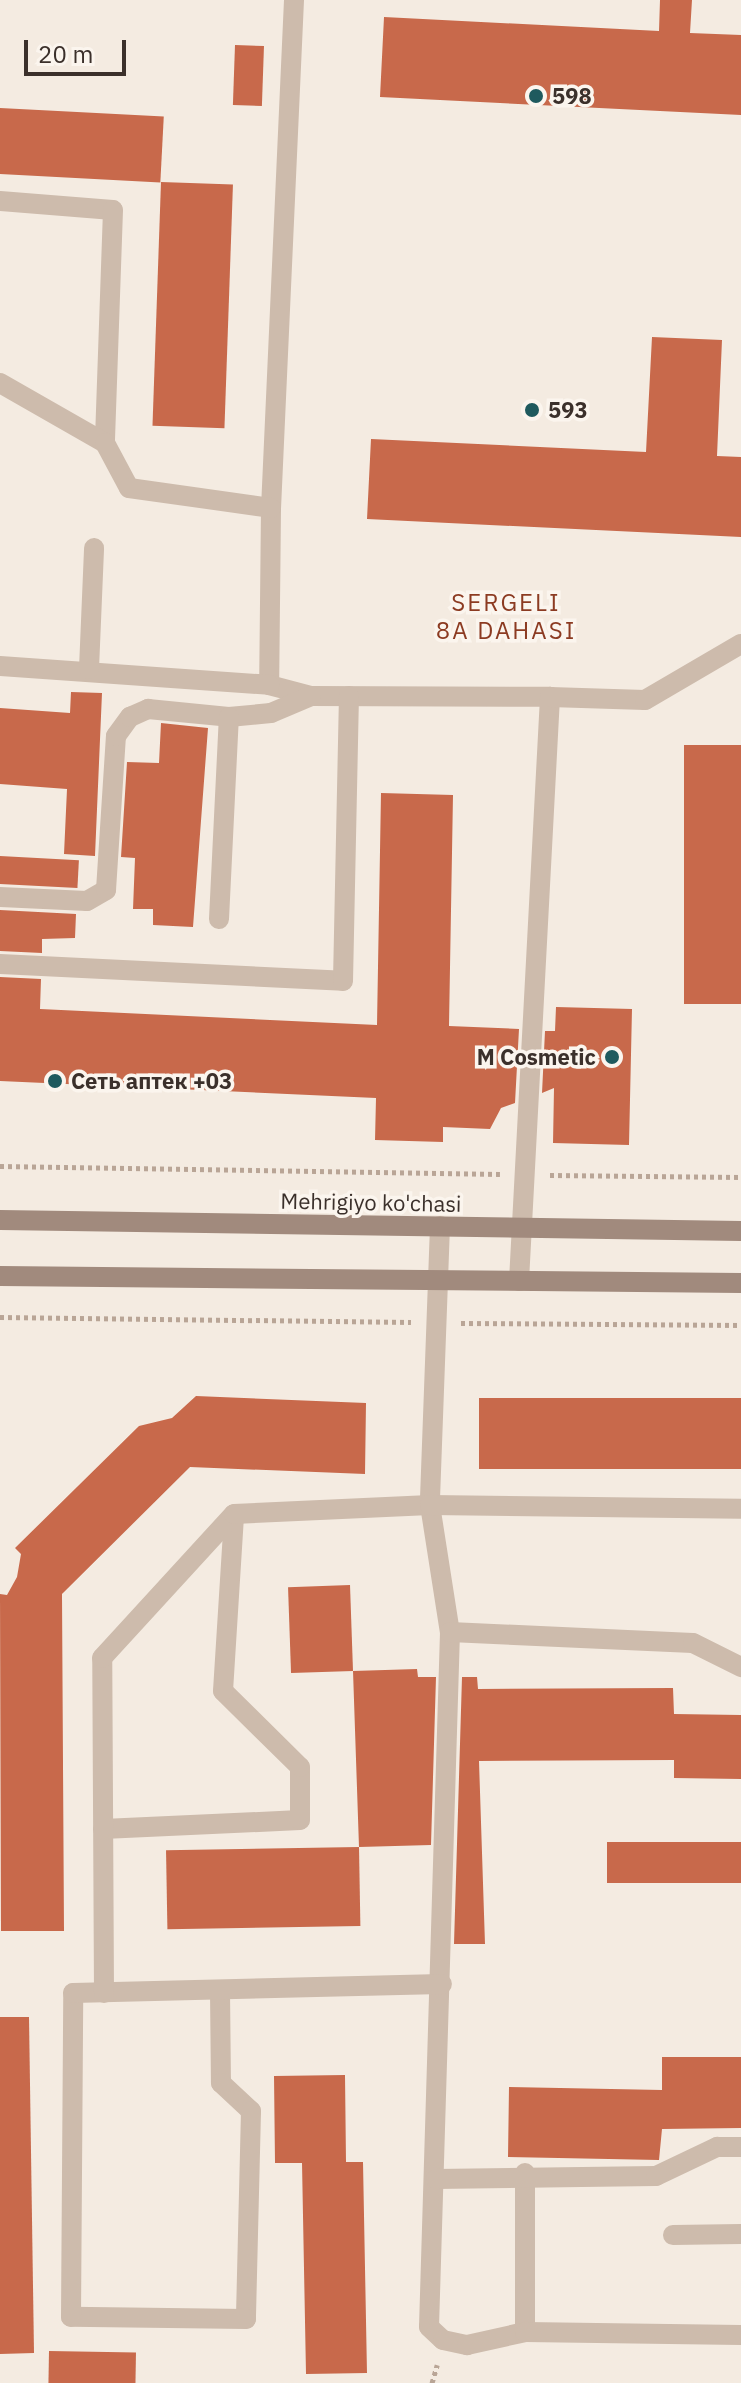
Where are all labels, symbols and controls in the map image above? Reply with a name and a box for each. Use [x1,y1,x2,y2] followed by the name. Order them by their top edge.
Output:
[28,24,130,74] scale bar
[38,38,93,70] text: 20 m
[552,83,592,109] place label: 598
[527,87,545,105] marker: 598
[548,397,588,423] place label: 593
[523,401,541,419] marker: 593
[436,589,576,645] district label: SERGELI 8A DAHASI
[477,1044,596,1070] place label: M Cosmetic
[603,1048,621,1066] marker: M Cosmetic
[71,1068,232,1094] place label: Сеть аптек +03
[46,1072,64,1090] marker: Сеть аптек +03
[280,1187,462,1217] street label: Mehrigiyo ko'chasi

